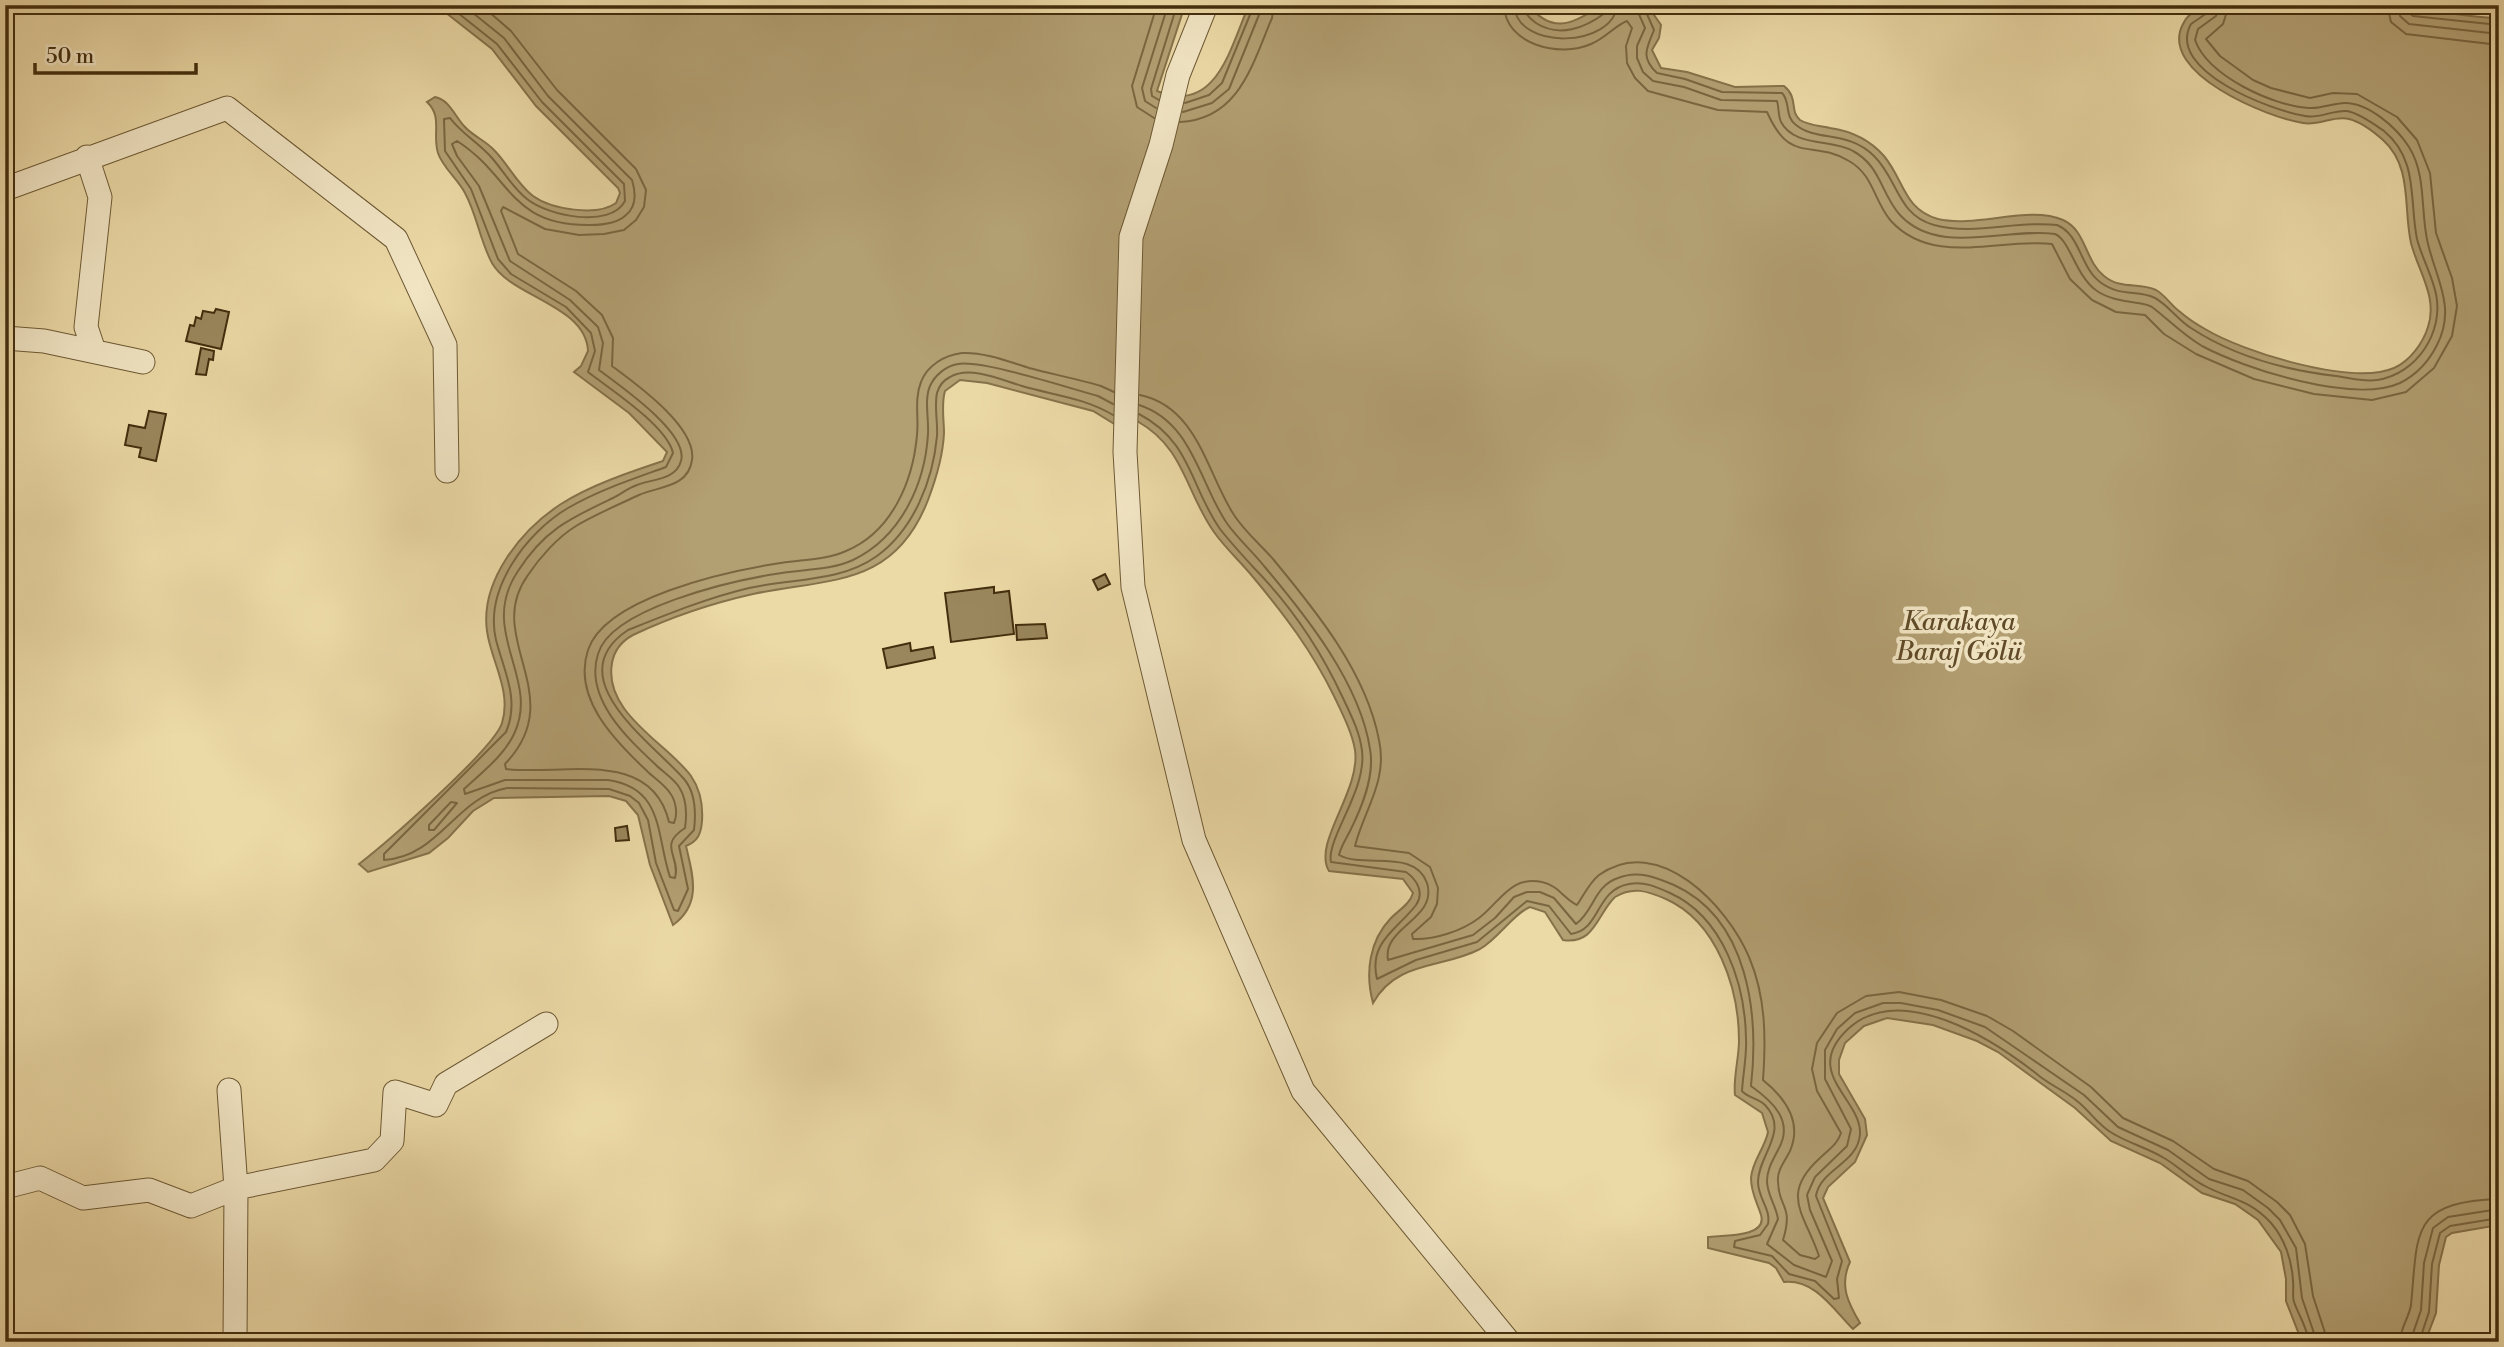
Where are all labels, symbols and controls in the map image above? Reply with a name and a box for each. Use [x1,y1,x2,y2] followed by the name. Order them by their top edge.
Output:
[35,32,196,76] scale bar
[46,44,94,70] text: 50 m
[1895,606,2022,668] water label: Karakaya Baraj Gölü

